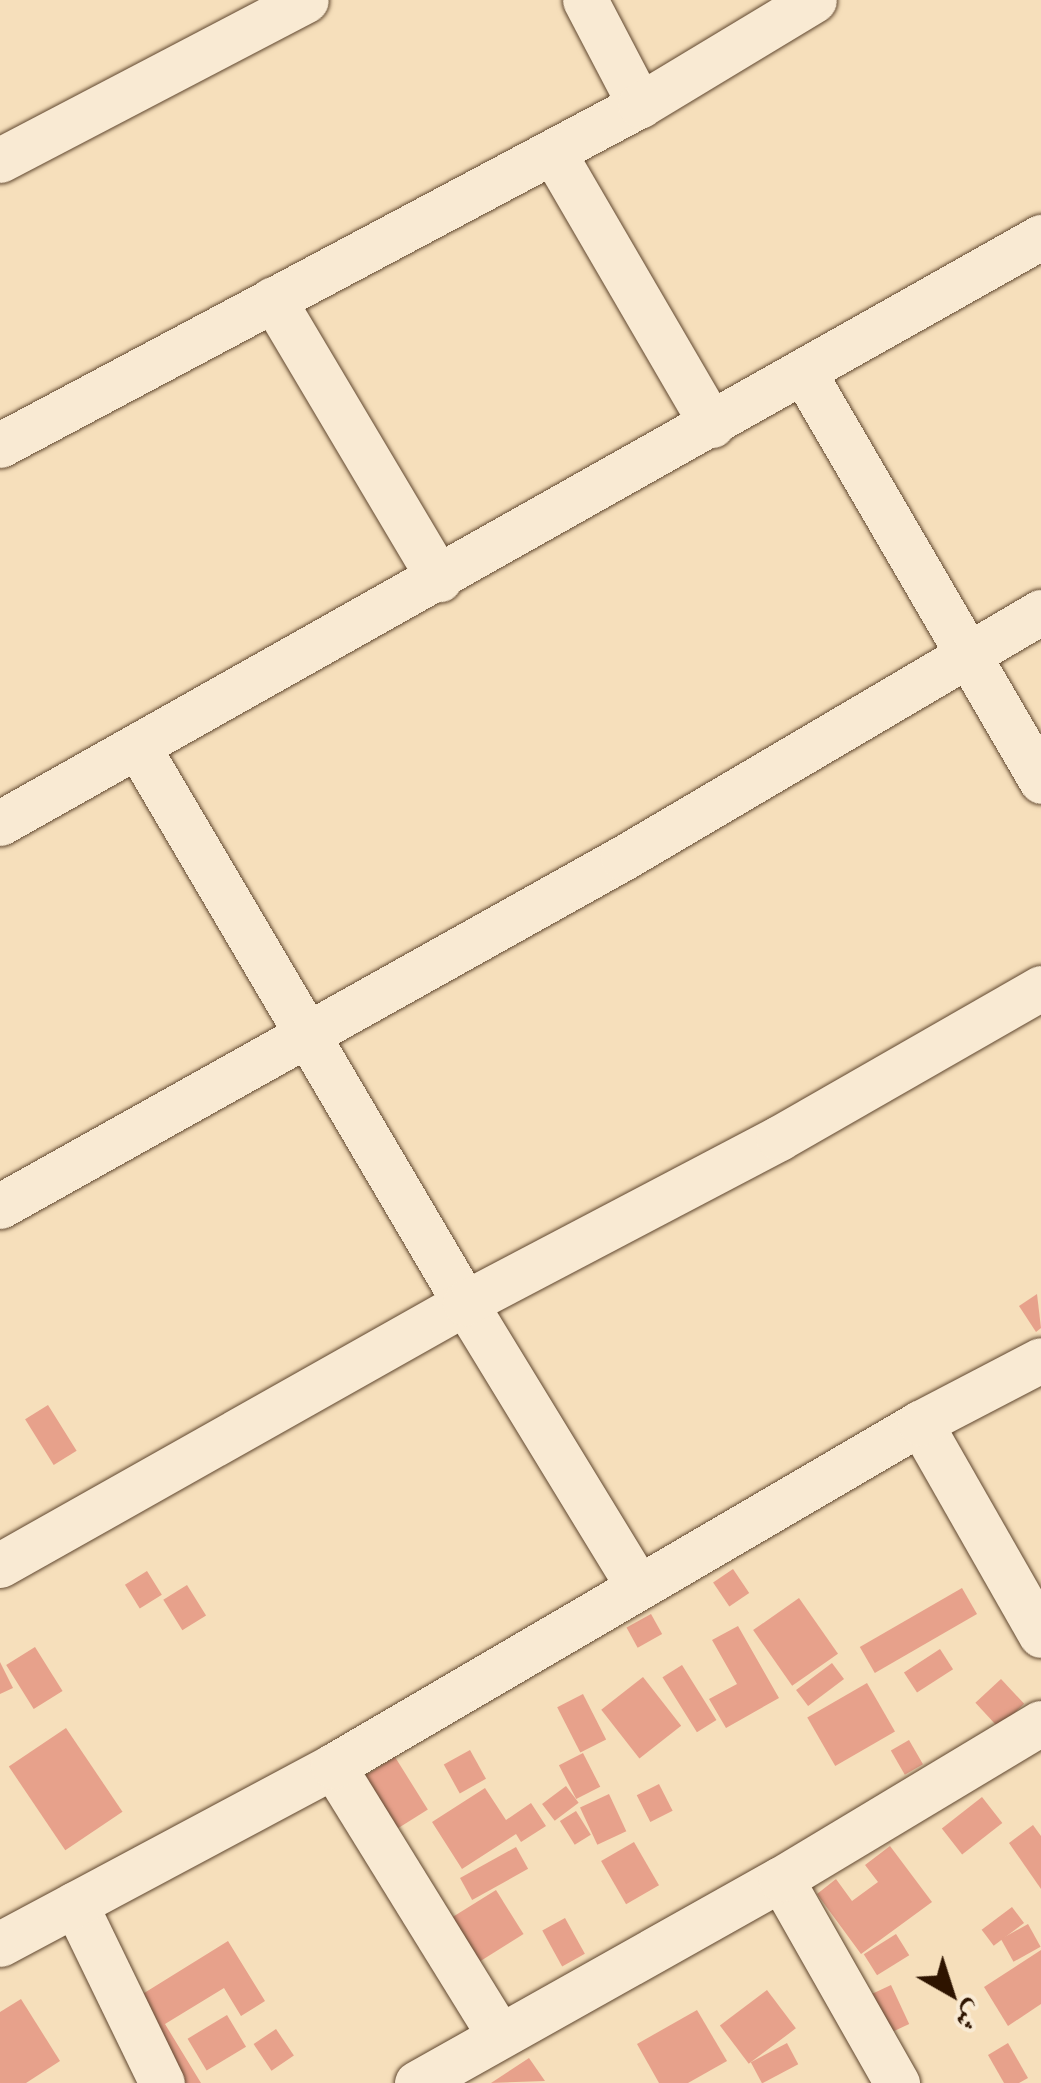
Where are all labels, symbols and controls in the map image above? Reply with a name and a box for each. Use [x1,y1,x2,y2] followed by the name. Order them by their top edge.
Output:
[901,1943,1001,2043] north arrow
[948,1994,991,2038] text: ش

